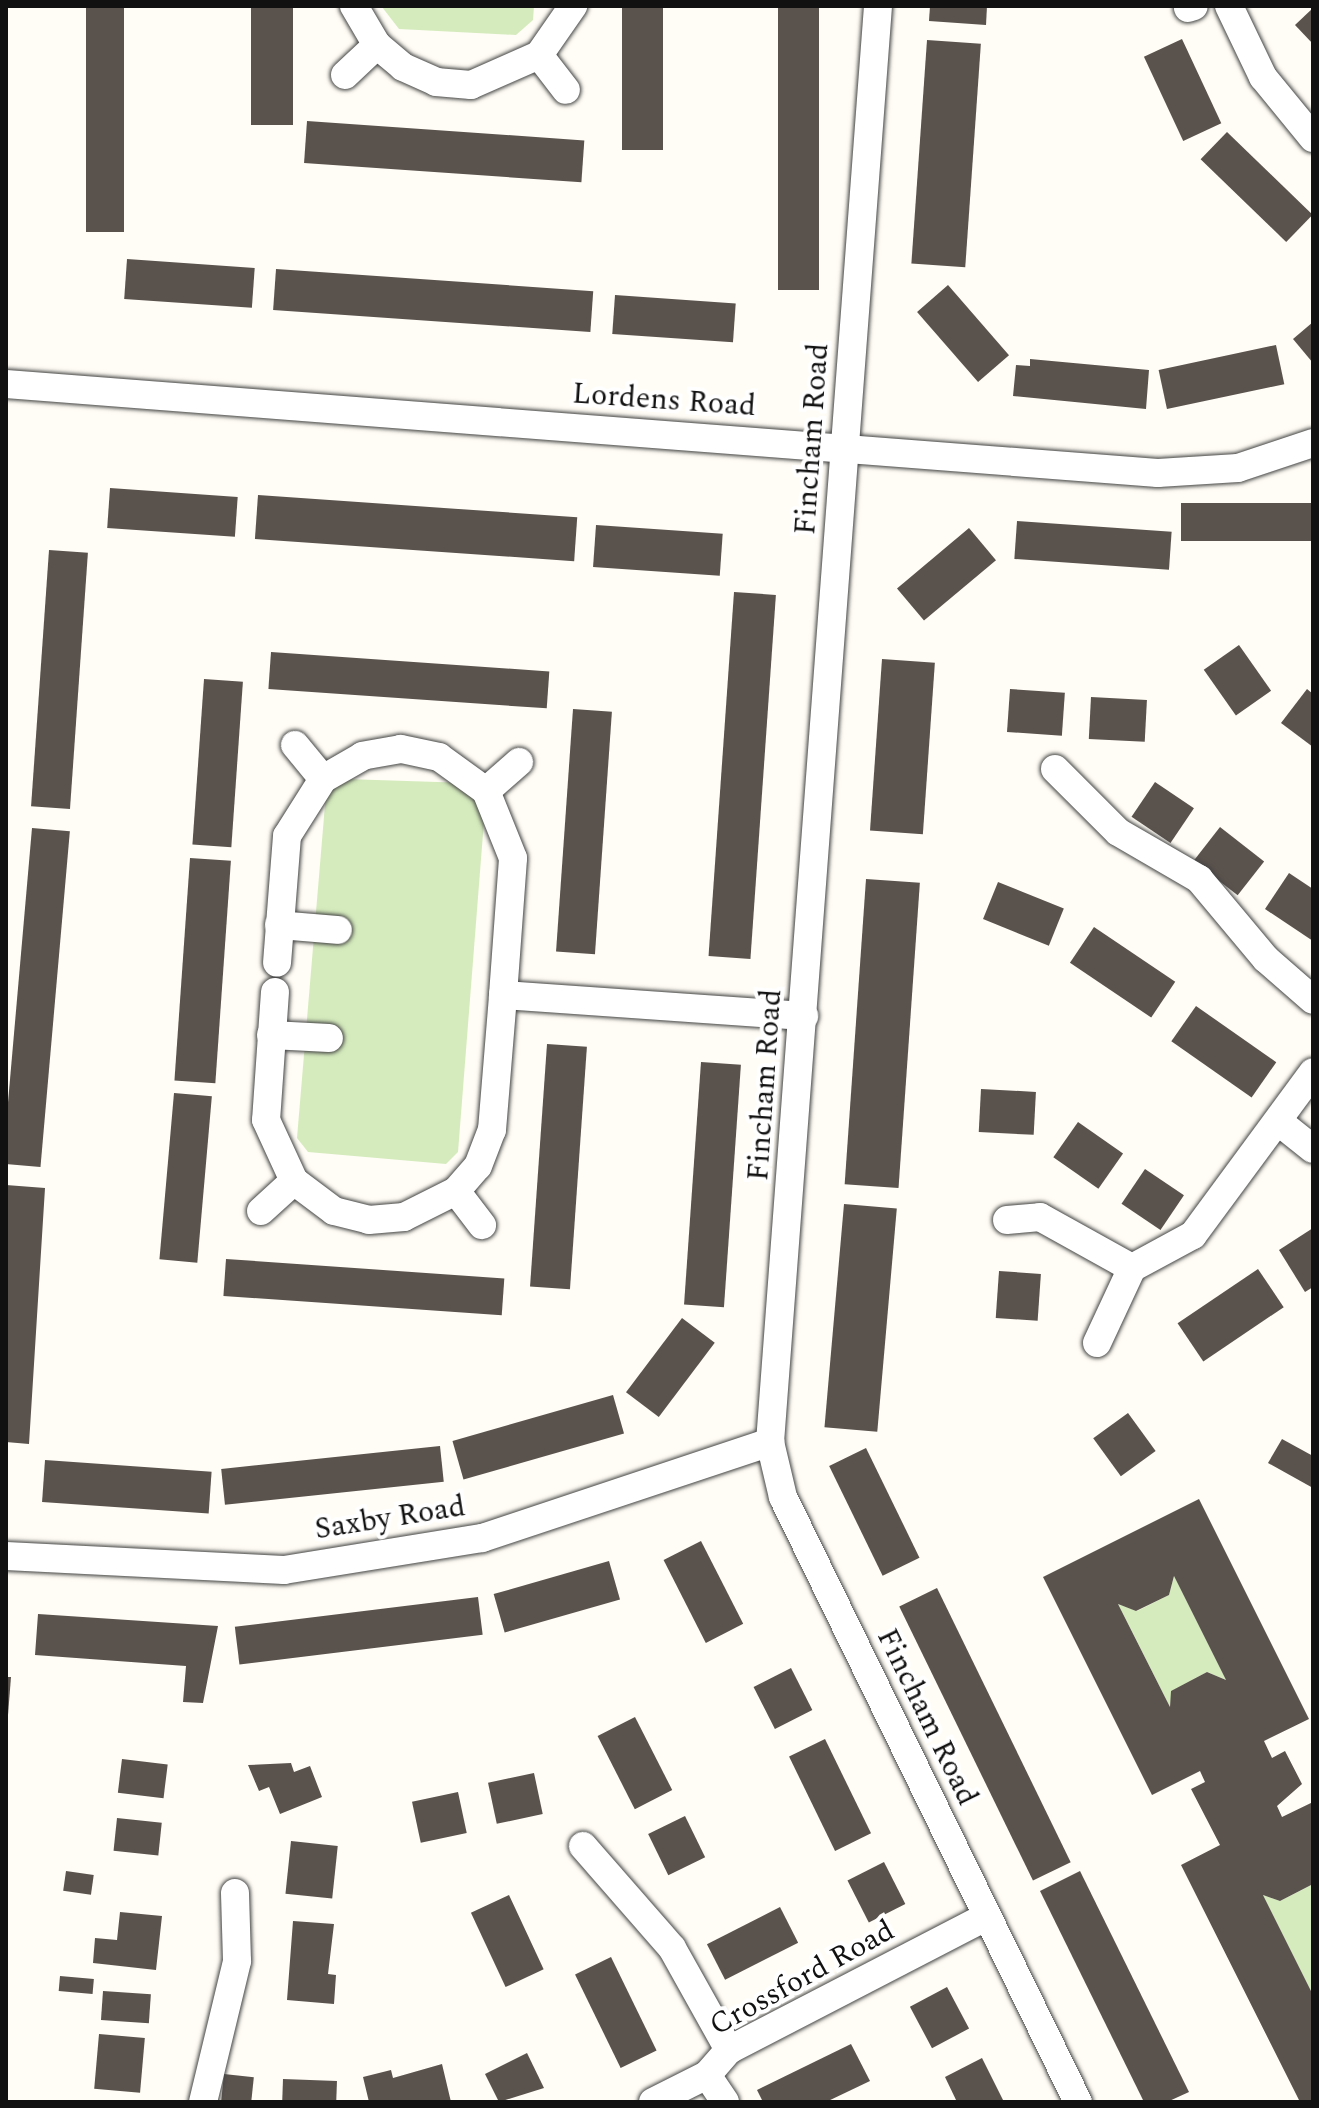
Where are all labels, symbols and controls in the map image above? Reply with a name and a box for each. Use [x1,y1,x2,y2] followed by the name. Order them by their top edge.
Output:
[787,342,837,536] street label: Fincham Road
[571,376,757,424] street label: Lordens Road
[740,988,790,1182] street label: Fincham Road
[312,1488,468,1548] street label: Saxby Road
[869,1623,985,1811] street label: Fincham Road
[703,1912,901,2044] street label: Crossford Road

